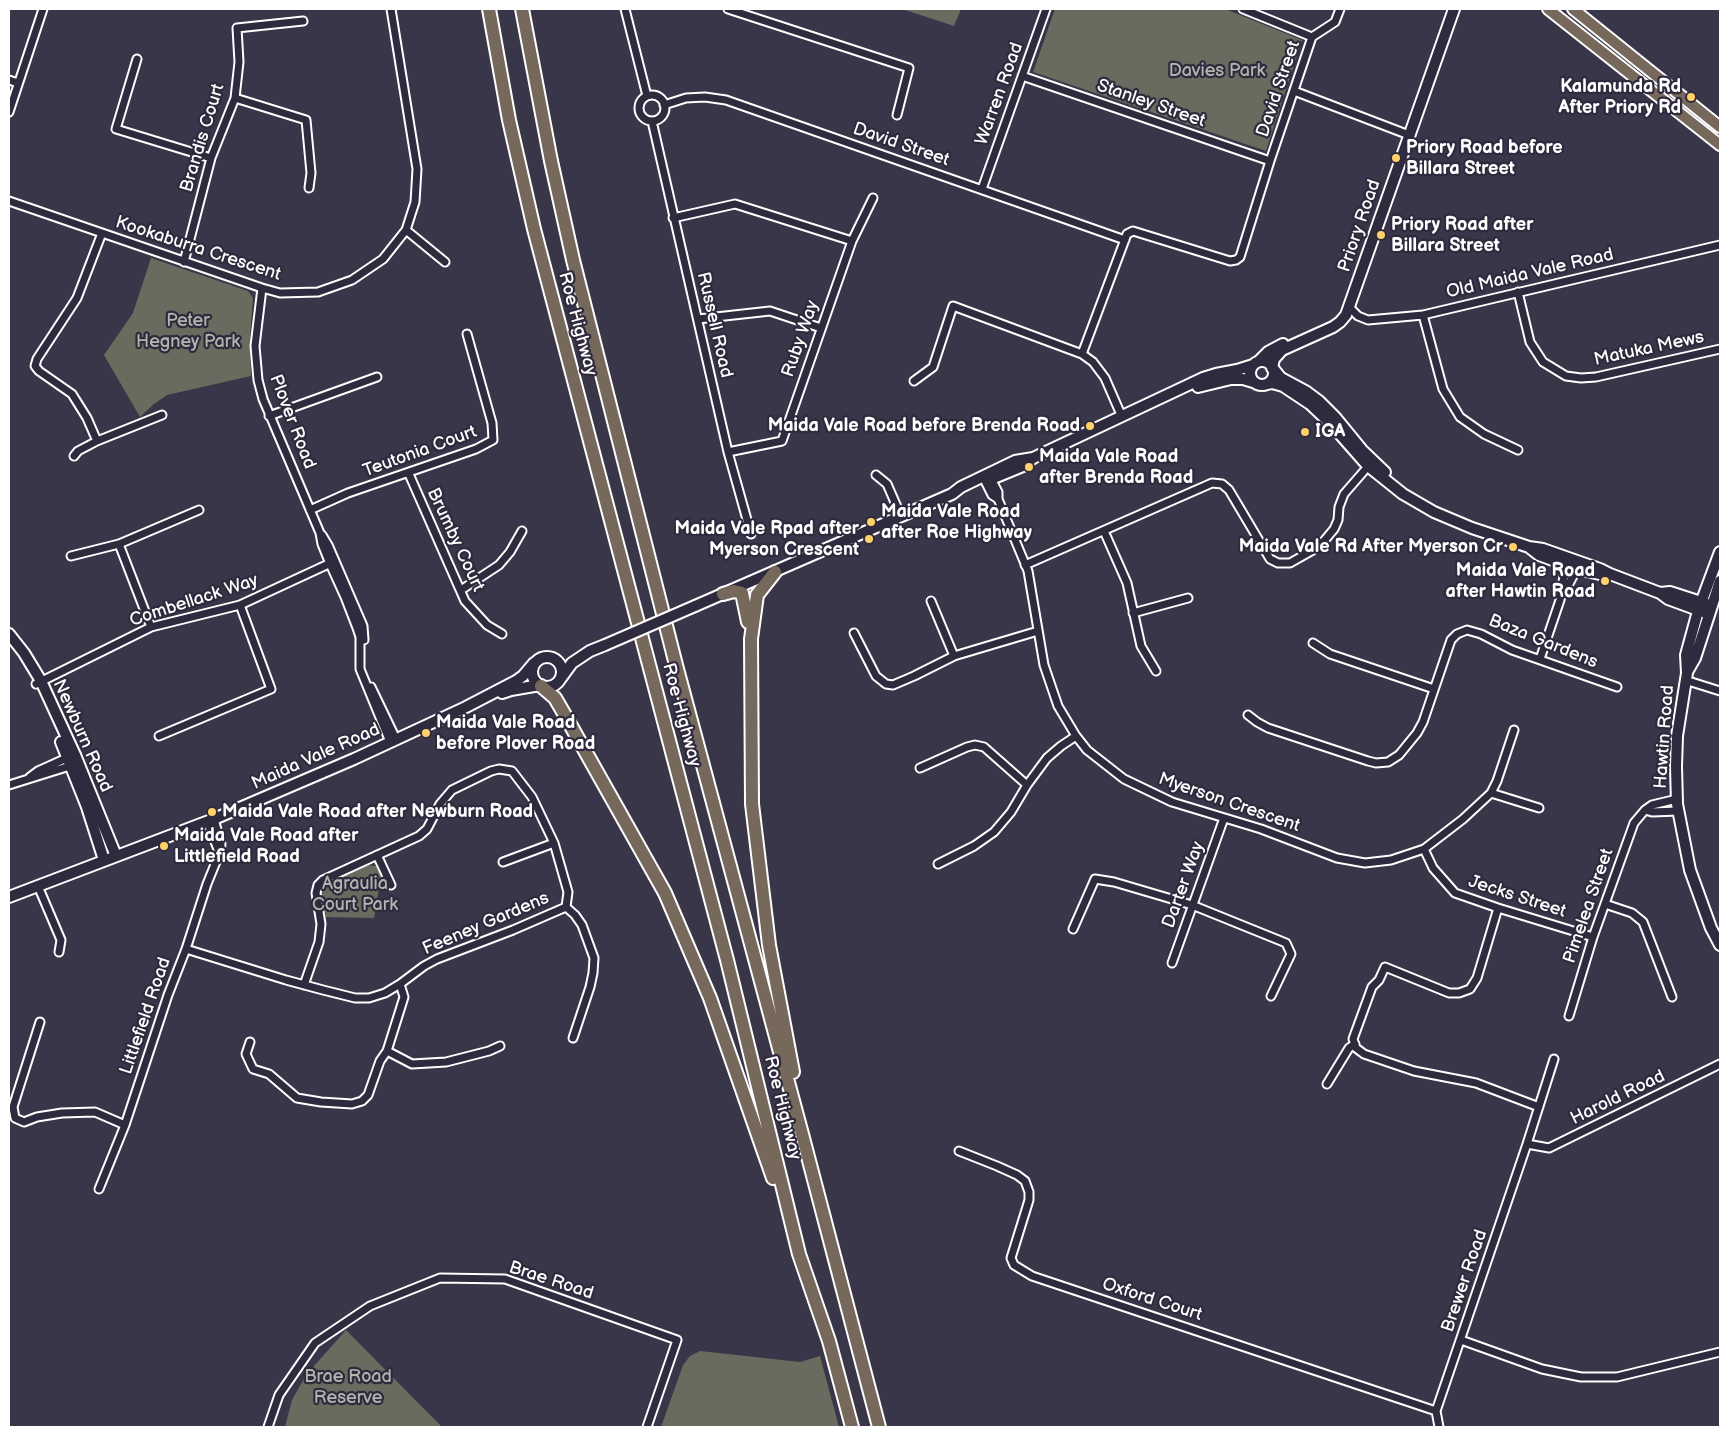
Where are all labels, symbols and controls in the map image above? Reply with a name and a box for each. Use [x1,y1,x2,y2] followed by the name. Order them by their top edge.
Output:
[1252,38,1306,140] street label: David Street
[971,40,1029,148] street label: Warren Road
[1169,60,1265,82] park label: Davies Park
[1094,75,1208,133] street label: Stanley Street
[1559,76,1681,118] place label: Kalamunda Rd After Priory Rd
[176,81,230,195] street label: Brandis Court
[1685,91,1697,103] marker: Kalamunda Rd After Priory Rd
[850,118,952,172] street label: David Street
[1406,137,1563,180] place label: Priory Road before Billara Street
[1390,152,1402,164] marker: Priory Road before Billara Street
[1334,177,1386,275] street label: Priory Road
[113,212,283,286] street label: Kookaburra Crescent
[1391,214,1533,256] place label: Priory Road after Billara Street
[1375,229,1387,241] marker: Priory Road after Billara Street
[1444,244,1616,304] street label: Old Maida Vale Road
[553,270,601,378] street label: Roe Highway
[691,270,737,380] street label: Russell Road
[778,298,824,380] street label: Ruby Way
[136,310,240,352] park label: Peter Hegney Park
[1592,327,1706,371] street label: Matuka Mews
[264,372,320,472] street label: Plover Road
[768,415,1080,437] place label: Maida Vale Road before Brenda Road
[1084,420,1096,432] marker: Maida Vale Road before Brenda Road
[360,421,480,483] street label: Teutonia Court
[1315,421,1345,443] place label: IGA
[1299,426,1311,438] marker: IGA
[1039,446,1193,488] place label: Maida Vale Road after Brenda Road
[1023,461,1035,473] marker: Maida Vale Road after Brenda Road
[422,485,488,595] street label: Brumby Court
[881,501,1032,544] place label: Maida Vale Road after Roe Highway
[865,516,877,528] marker: Maida Vale Road after Roe Highway
[675,518,859,560] place label: Maida Vale Rpad after Myerson Crescent
[863,533,875,545] marker: Maida Vale Rpad after Myerson Crescent
[1239,536,1503,558] place label: Maida Vale Rd After Myerson Cr
[1507,541,1519,553] marker: Maida Vale Rd After Myerson Cr
[1446,560,1595,602] place label: Maida Vale Road after Hawtin Road
[127,570,261,632] street label: Combellack Way
[1599,575,1611,587] marker: Maida Vale Road after Hawtin Road
[1485,610,1601,674] street label: Baza Gardens
[657,661,705,769] street label: Roe Highway
[47,676,117,796] street label: Newburn Road
[1651,684,1679,790] street label: Hawtin Road
[436,712,595,754] place label: Maida Vale Road before Plover Road
[249,719,383,795] street label: Maida Vale Road
[420,727,432,739] marker: Maida Vale Road before Plover Road
[1155,769,1303,837] street label: Myerson Crescent
[222,801,533,823] place label: Maida Vale Road after Newburn Road
[206,806,218,818] marker: Maida Vale Road after Newburn Road
[174,825,358,868] place label: Maida Vale Road after Littlefield Road
[1158,839,1210,931] street label: Darter Way
[158,840,170,852] marker: Maida Vale Road after Littlefield Road
[1559,846,1619,966] street label: Pimelea Street
[1465,871,1569,923] street label: Jecks Street
[312,873,398,916] park label: Agraulia Court Park
[420,888,552,960] street label: Feeney Gardens
[116,955,176,1077] street label: Littlefield Road
[759,1054,805,1162] street label: Roe Highway
[1567,1066,1669,1130] street label: Harold Road
[1437,1227,1493,1335] street label: Brewer Road
[506,1257,596,1305] street label: Brae Road
[1099,1274,1205,1326] street label: Oxford Court
[304,1366,392,1408] park label: Brae Road Reserve

